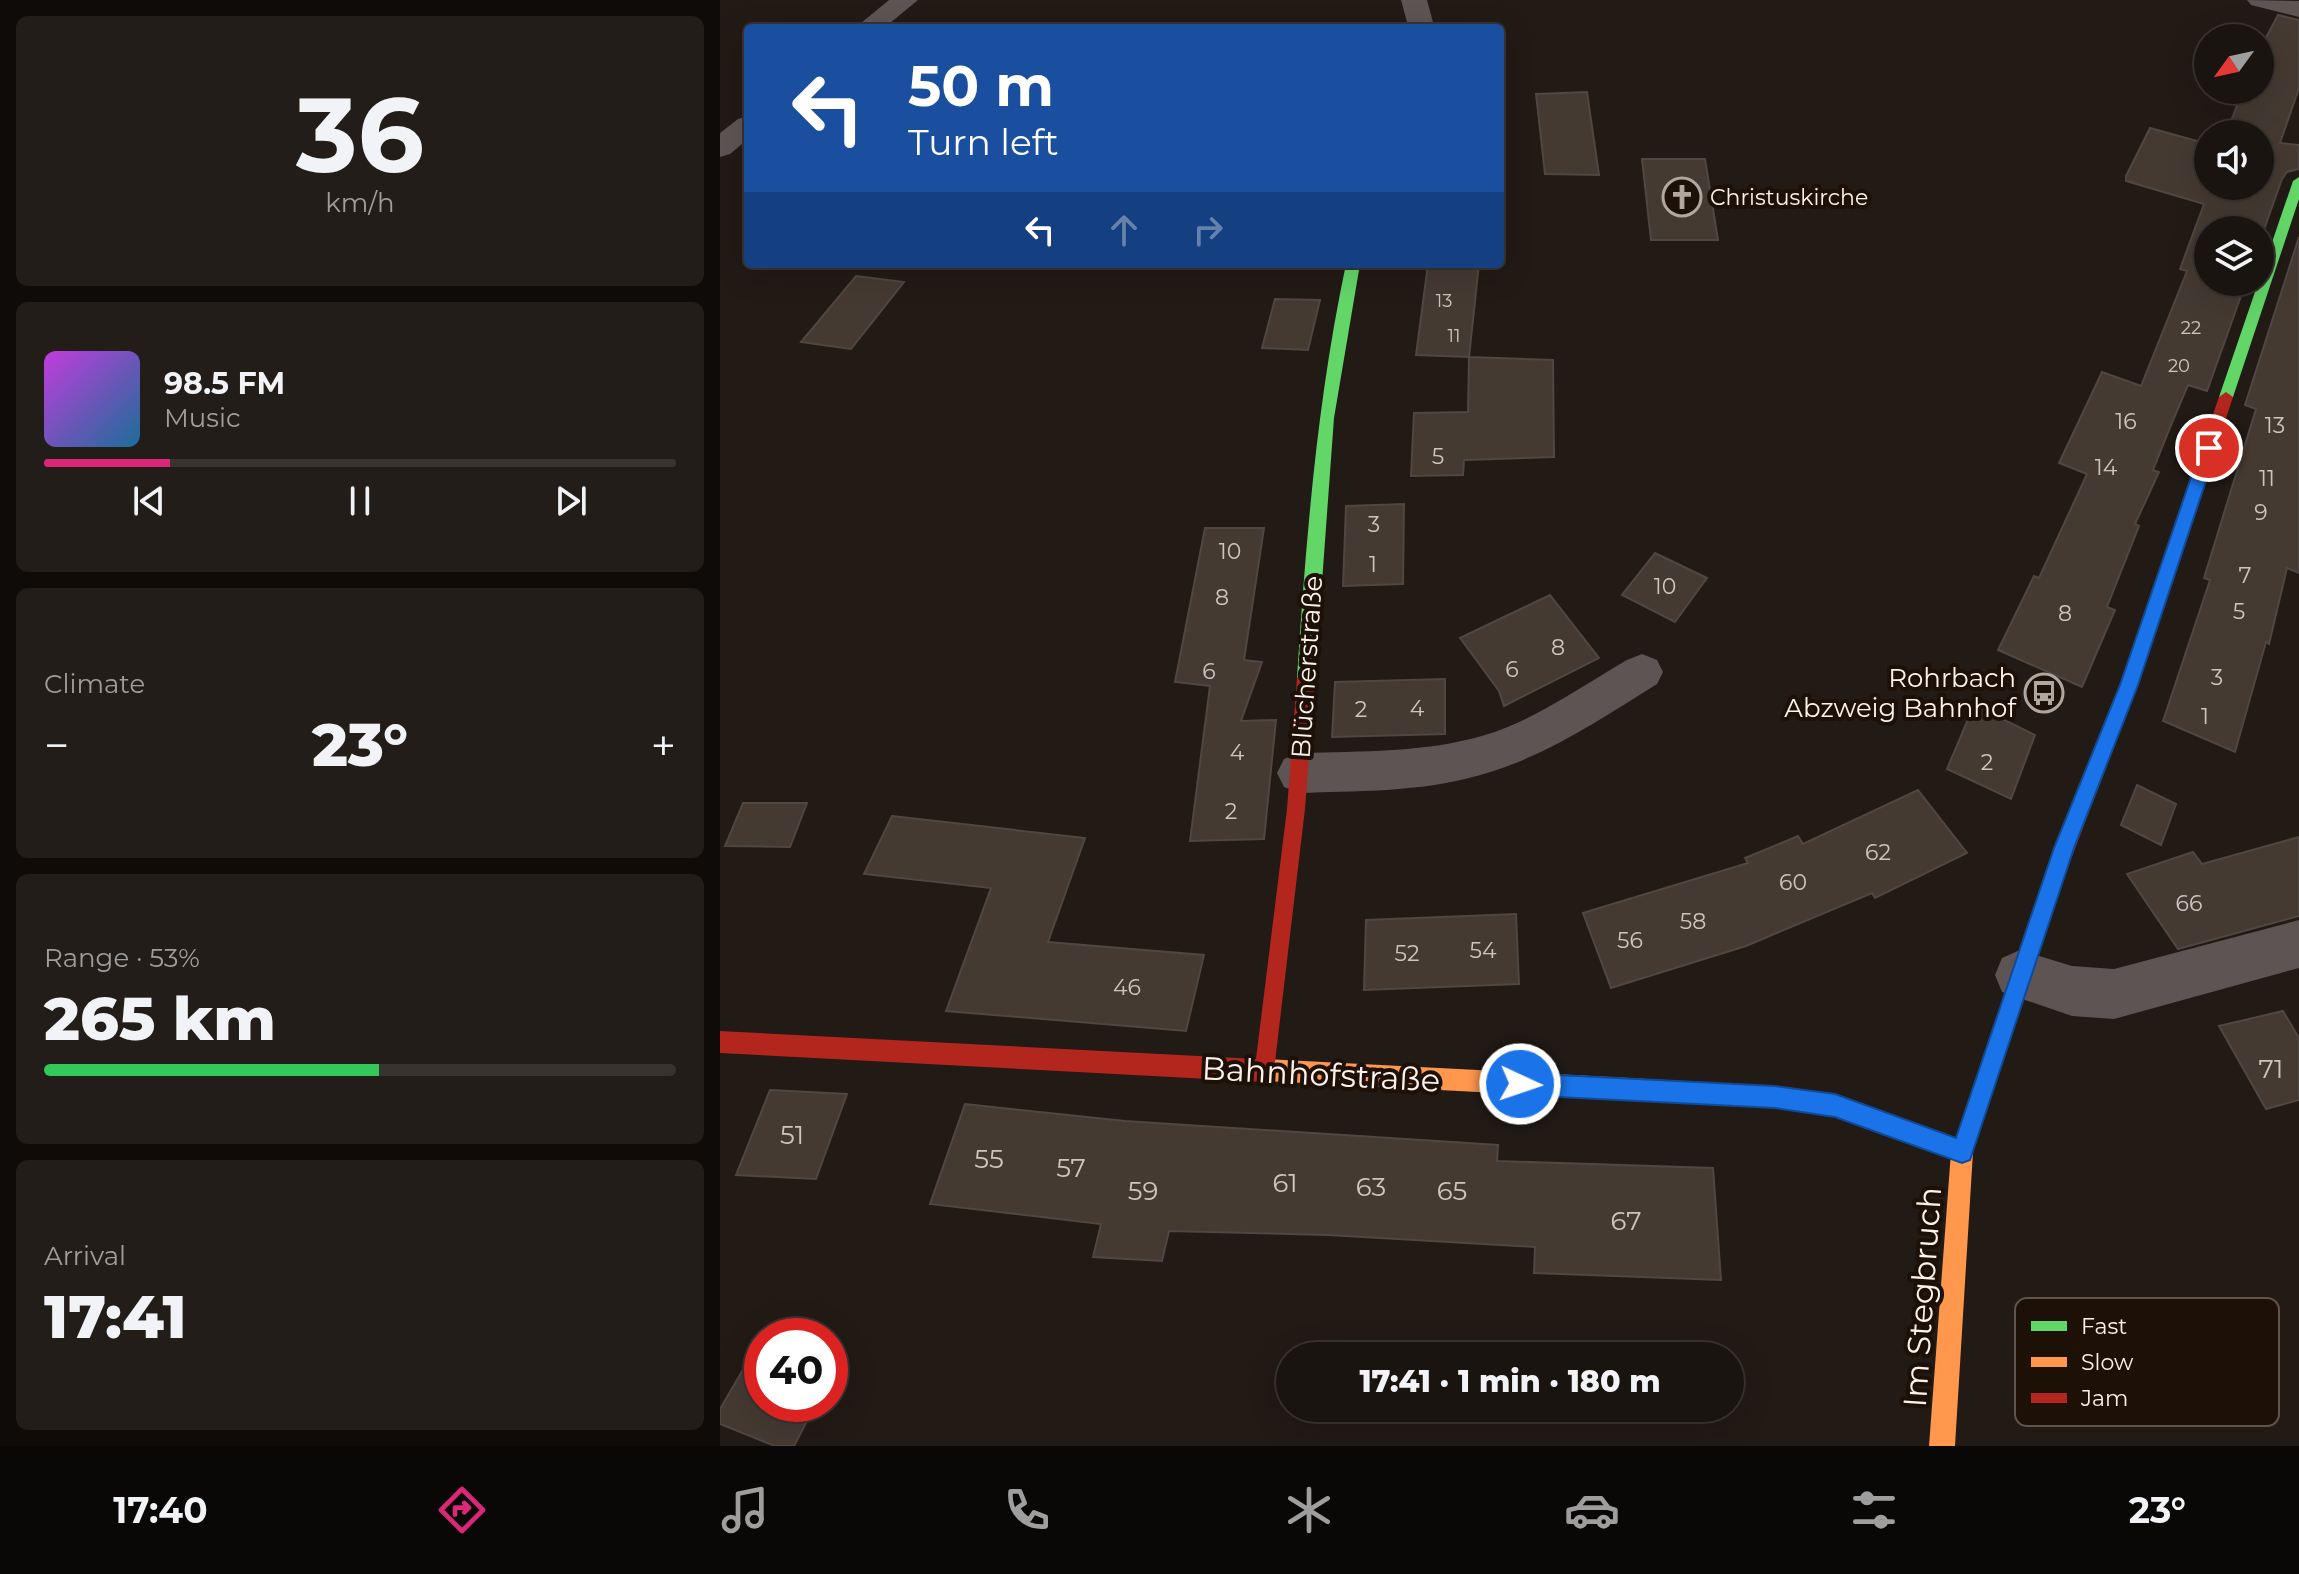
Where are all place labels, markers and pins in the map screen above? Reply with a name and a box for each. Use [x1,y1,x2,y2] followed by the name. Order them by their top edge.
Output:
[1661,176,1703,218] church icon: Christuskirche
[1710,184,1868,211] place label: Christuskirche
[2175,414,2243,482] pin
[1784,662,2017,724] place label: Rohrbach Abzweig Bahnhof
[2023,672,2065,714] bus stop icon: Rohrbach Abzweig Bahnhof

